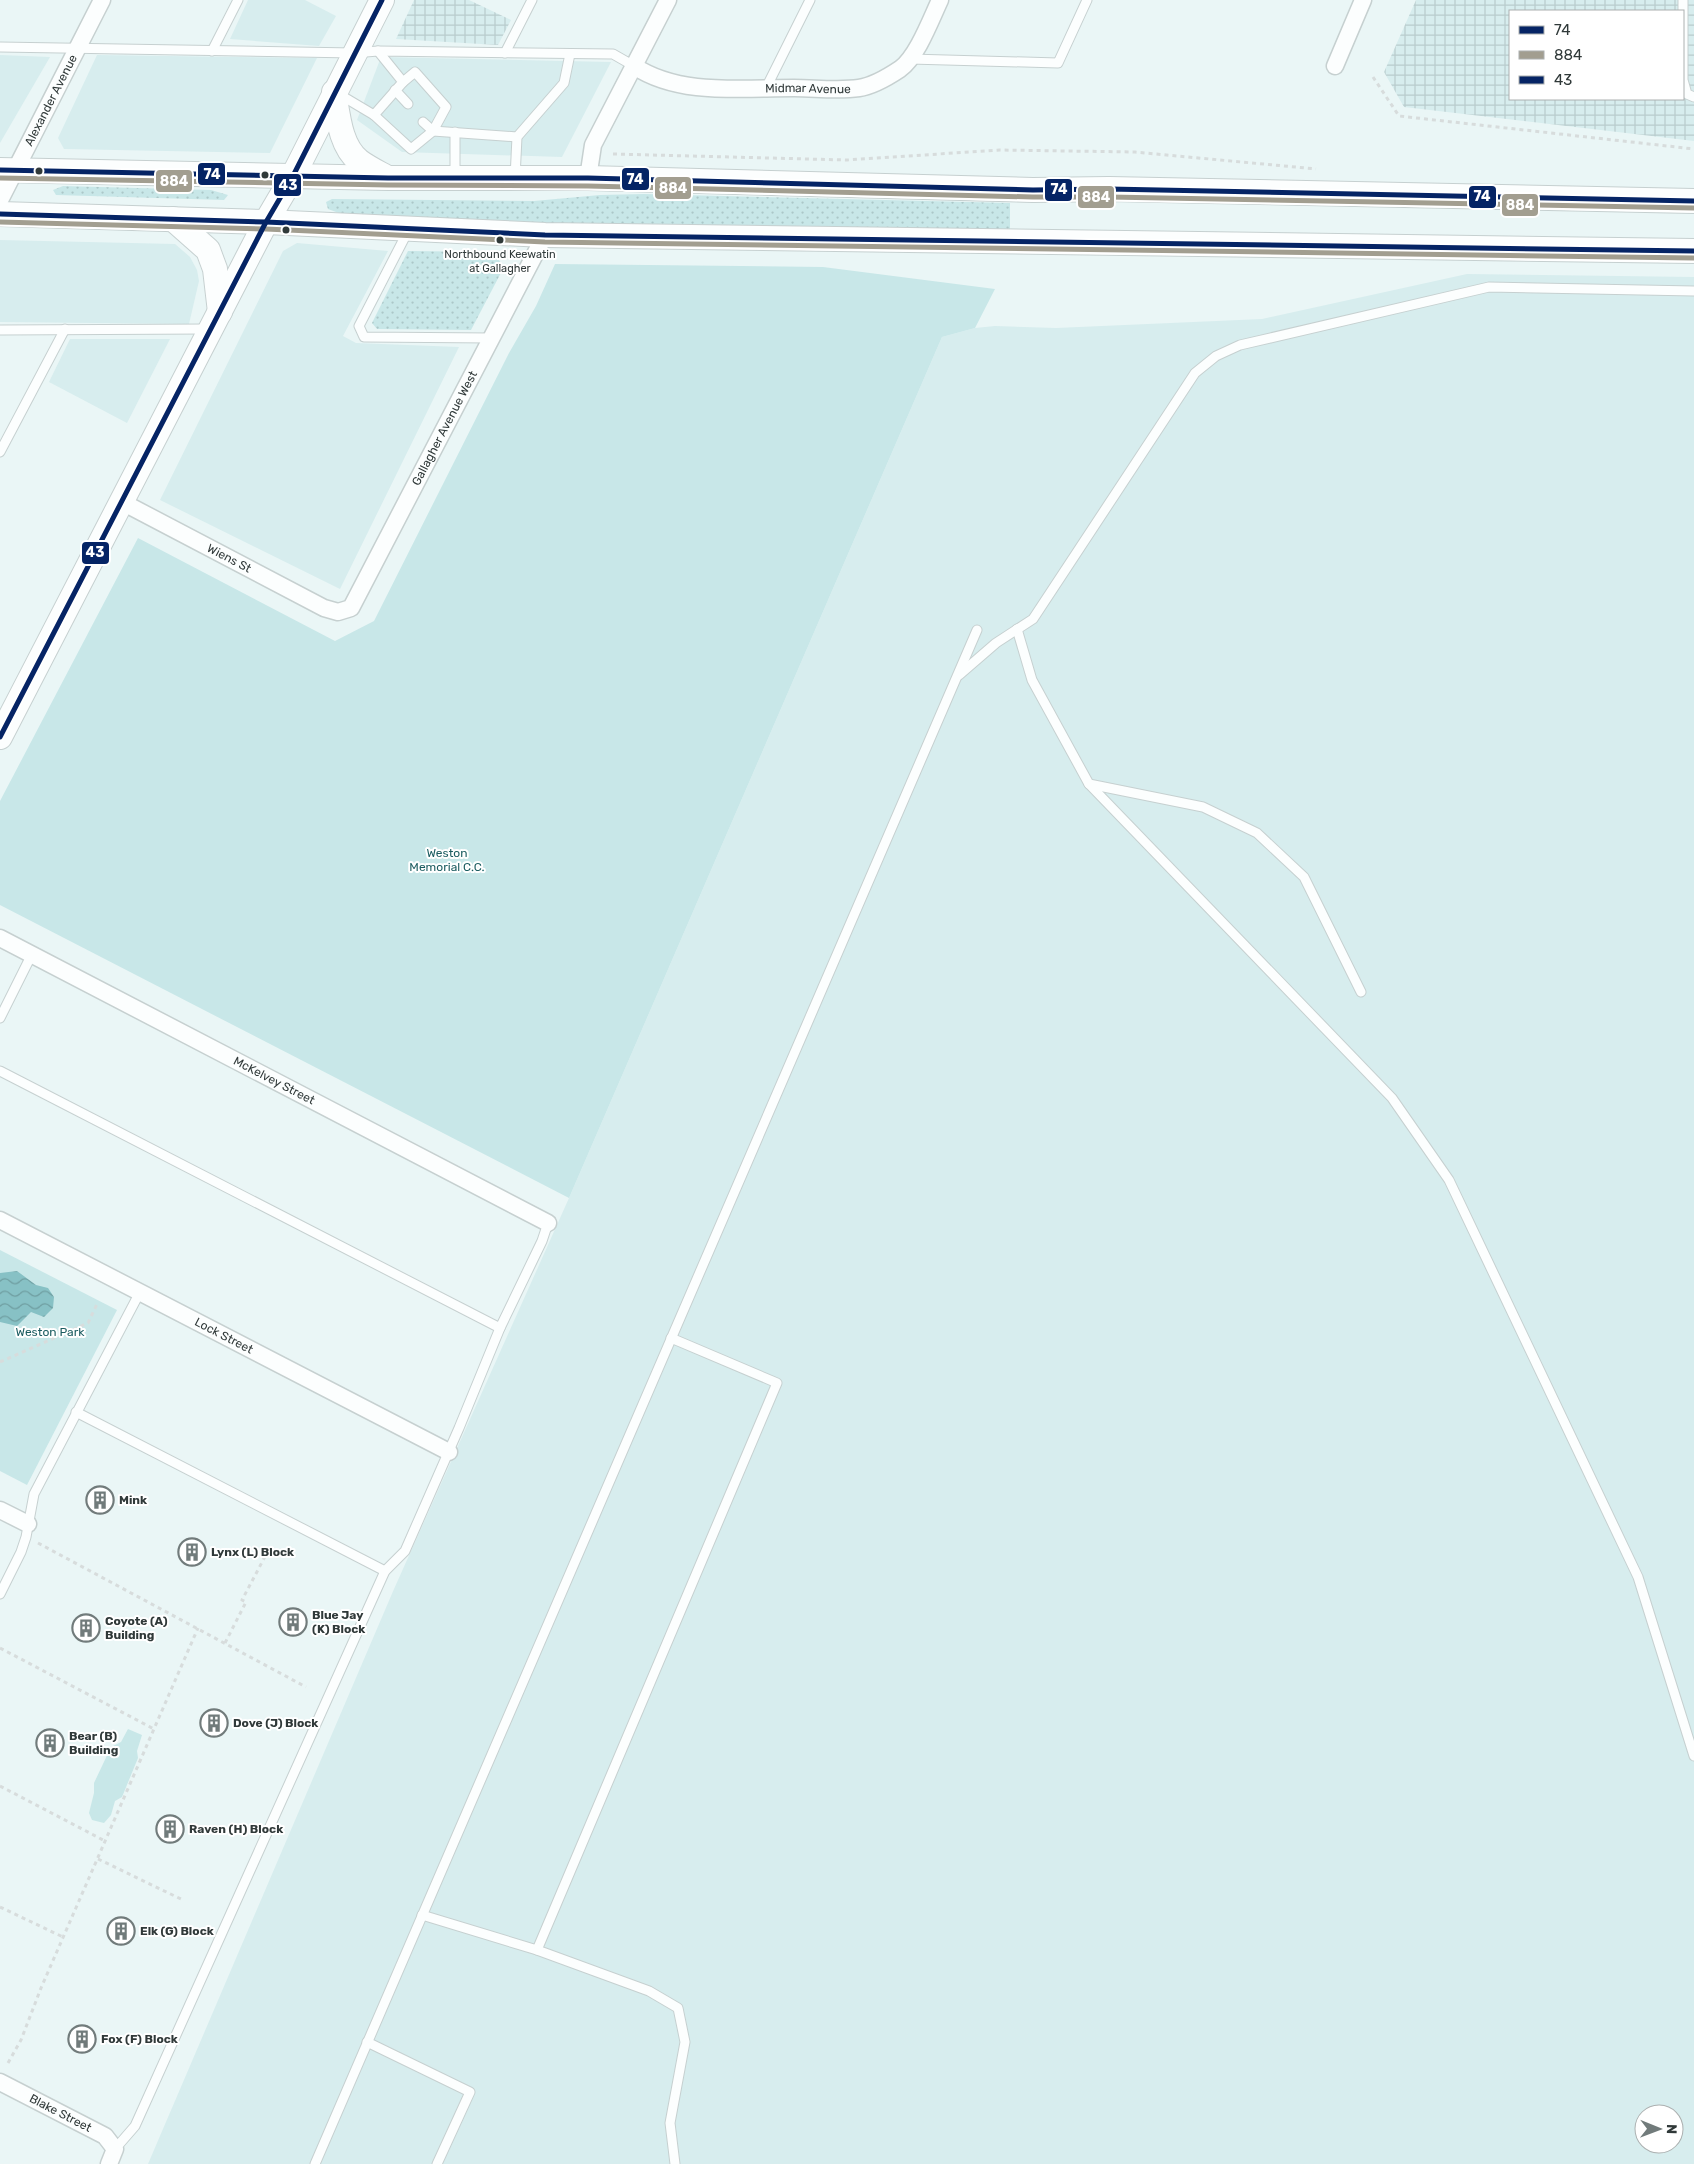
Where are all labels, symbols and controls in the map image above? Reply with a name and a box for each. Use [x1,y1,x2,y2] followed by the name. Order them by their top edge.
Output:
[1509,10,1684,100] legend
[1554,21,1571,39] text: 74
[1554,46,1582,64] text: 884
[22,52,80,148] street label: Alexander Avenue
[1554,71,1572,89] text: 43
[765,81,852,96] street label: Midmar Avenue
[197,162,226,186] line badge: 74
[34,166,44,176] unlabelled marker
[203,166,221,183] text: 74
[621,167,650,191] line badge: 74
[155,169,193,193] line badge: 884
[260,170,270,180] unlabelled marker
[626,171,644,188] text: 74
[160,173,189,190] text: 884
[273,173,302,197] line badge: 43
[654,176,692,200] line badge: 884
[279,177,297,194] text: 43
[1044,178,1073,202] line badge: 74
[659,180,688,197] text: 884
[1050,181,1068,198] text: 74
[1077,185,1115,209] line badge: 884
[1468,185,1497,209] line badge: 74
[1473,188,1491,205] text: 74
[1082,189,1111,206] text: 884
[1501,193,1539,217] line badge: 884
[1506,197,1535,214] text: 884
[281,225,291,235] unlabelled marker
[495,235,505,245] marker: Northbound Keewatin at Gallagher
[444,248,556,275] place label: Northbound Keewatin at Gallagher
[409,368,480,488] street label: Gallagher Avenue West
[81,541,110,565] line badge: 43
[205,541,254,576] street label: Wiens St
[86,544,104,561] text: 43
[409,846,485,874] park label: Weston Memorial C.C.
[231,1054,317,1108] street label: McKelvey Street
[192,1315,256,1357] street label: Lock Street
[16,1325,85,1339] park label: Weston Park
[85,1485,115,1515] building icon: Mink
[119,1493,147,1507] place label: Mink
[177,1537,207,1567] building icon: Lynx (L) Block
[211,1545,294,1559] place label: Lynx (L) Block
[278,1607,308,1637] building icon: Blue Jay (K) Block
[312,1608,365,1636] place label: Blue Jay (K) Block
[71,1613,101,1643] building icon: Coyote (A) Building
[105,1614,168,1642] place label: Coyote (A) Building
[199,1708,229,1738] building icon: Dove (J) Block
[233,1716,318,1730] place label: Dove (J) Block
[35,1728,65,1758] building icon: Bear (B) Building
[69,1729,118,1757] place label: Bear (B) Building
[155,1814,185,1844] building icon: Raven (H) Block
[189,1822,283,1836] place label: Raven (H) Block
[106,1916,136,1946] building icon: Elk (G) Block
[140,1924,214,1938] place label: Elk (G) Block
[67,2024,97,2054] building icon: Fox (F) Block
[101,2032,178,2046] place label: Fox (F) Block
[27,2091,94,2135] street label: Blake Street
[1634,2104,1684,2154] north arrow
[1663,2124,1680,2134] text: N

